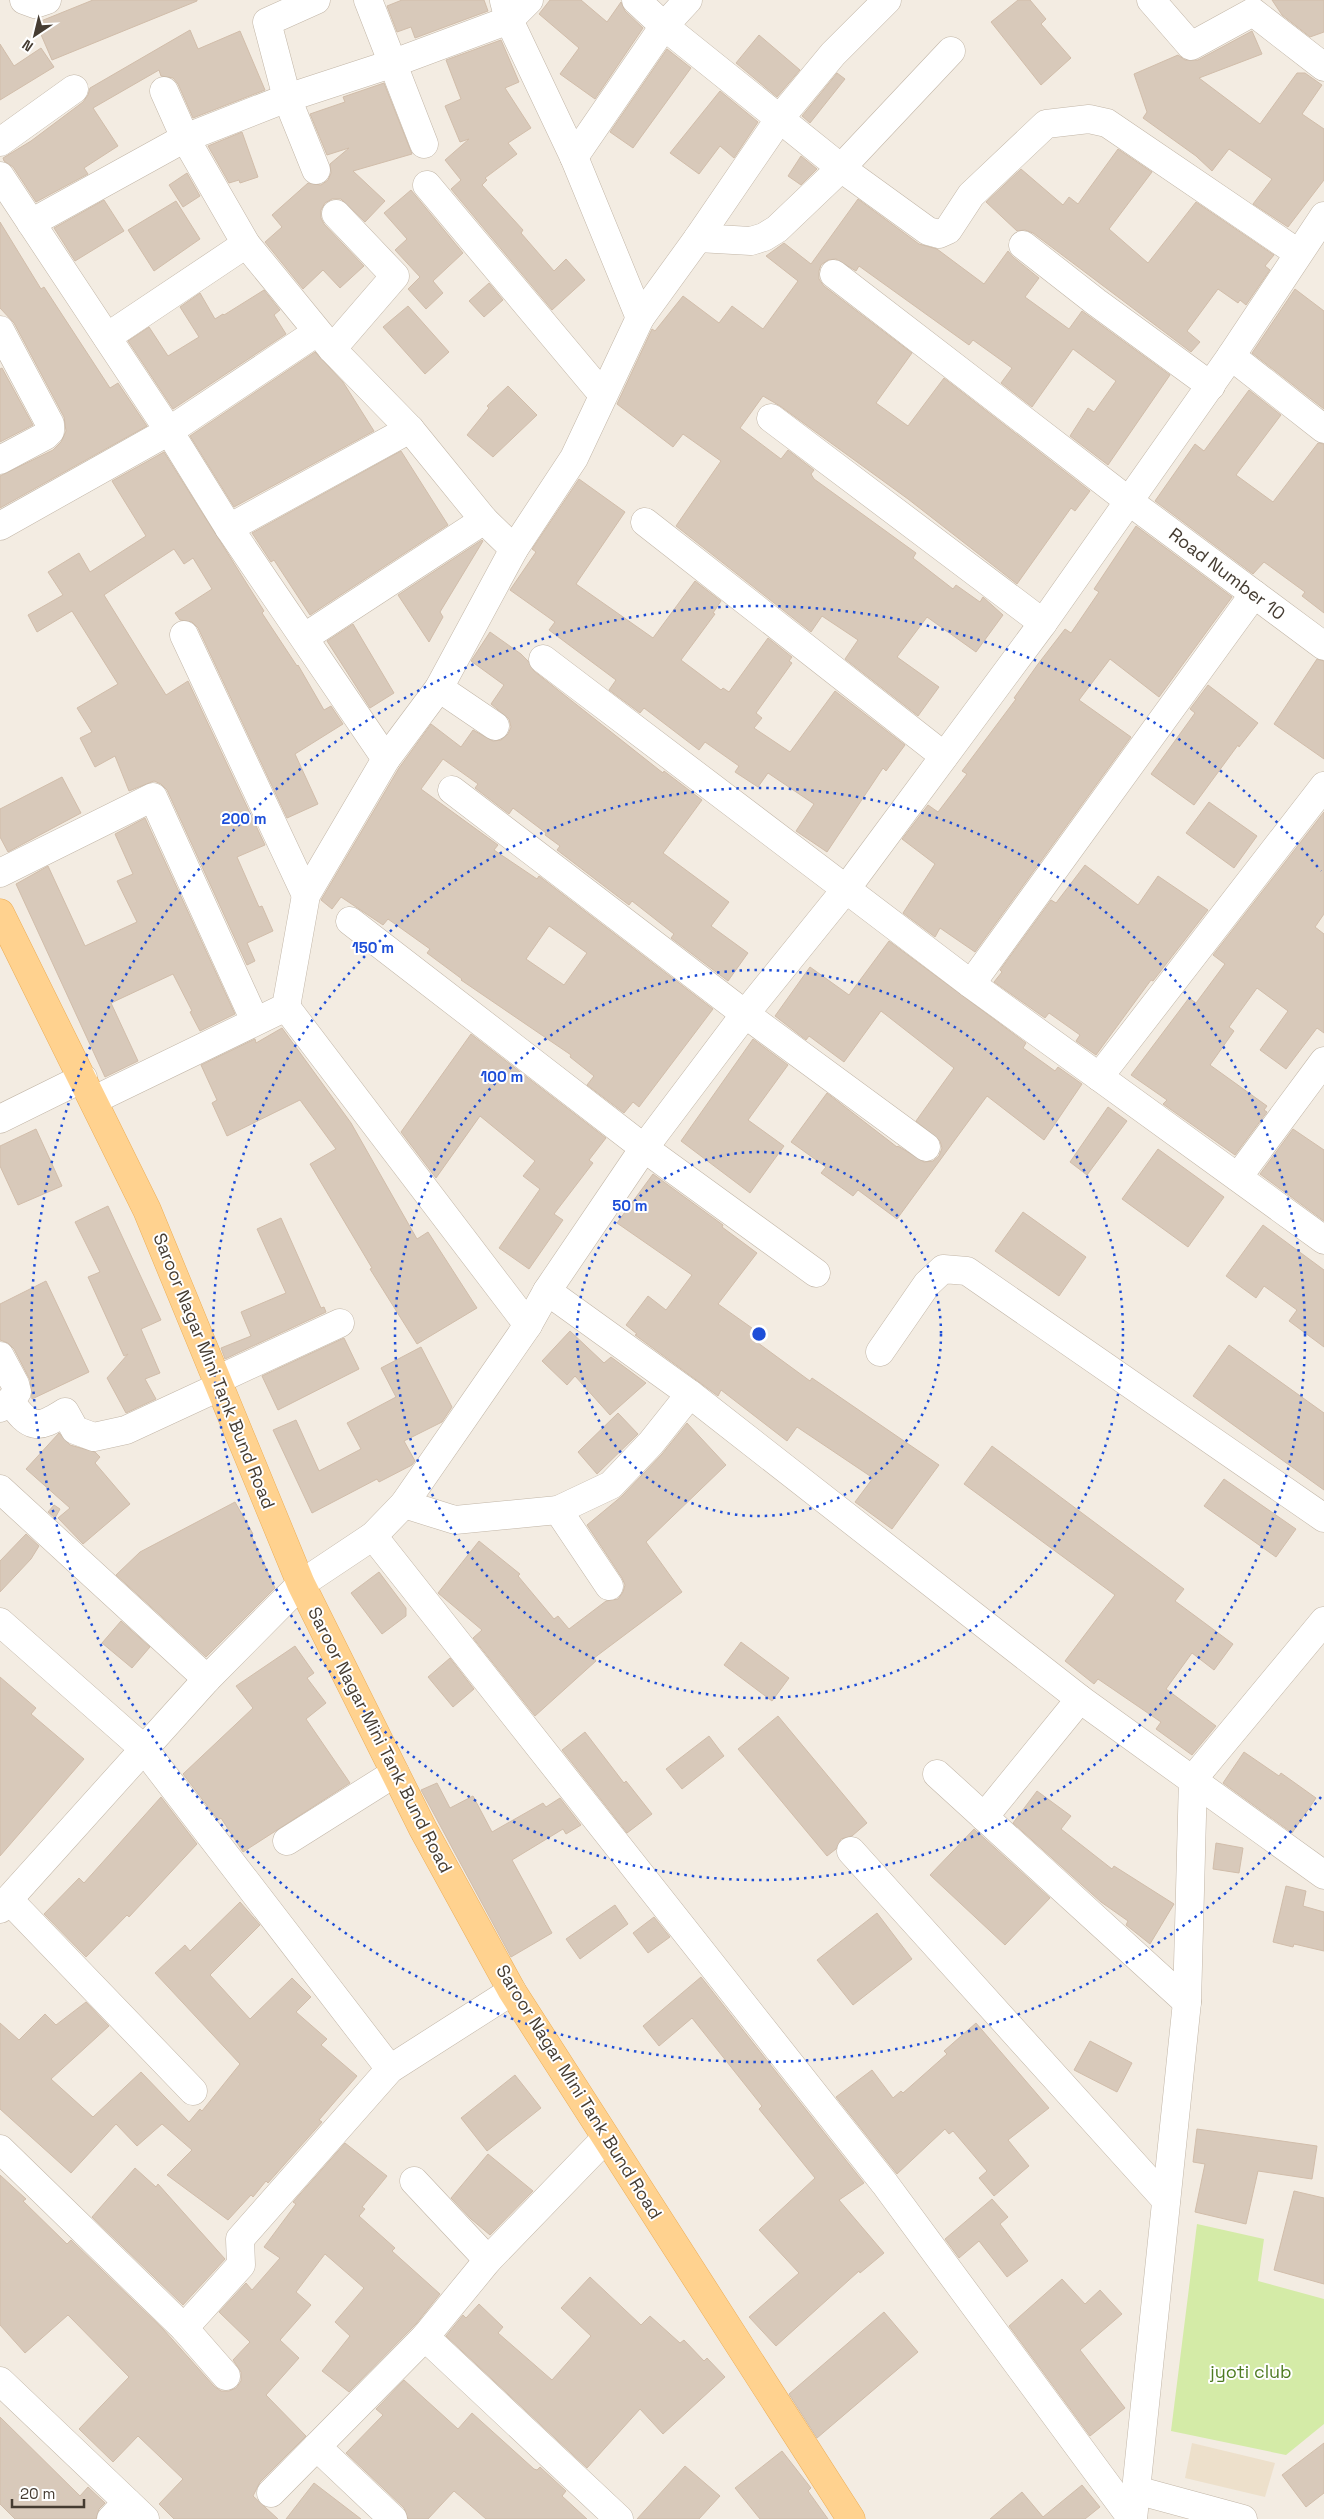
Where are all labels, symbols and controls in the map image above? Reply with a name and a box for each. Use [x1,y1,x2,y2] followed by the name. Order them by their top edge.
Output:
[10,10,60,60] north arrow
[19,36,37,56] text: N
[1164,522,1290,625] street label: Road Number 10
[222,809,266,828] text: 200 m
[352,938,394,957] text: 150 m
[481,1067,523,1086] text: 100 m
[612,1196,648,1215] text: 50 m
[148,1229,280,1512] street label: Saroor Nagar Mini Tank Bund Road
[750,1325,768,1343] centre of rings
[303,1603,458,1877] street label: Saroor Nagar Mini Tank Bund Road
[491,1960,667,2223] street label: Saroor Nagar Mini Tank Bund Road
[1209,2360,1292,2383] park label: jyoti club
[12,2476,85,2508] scale bar
[20,2484,55,2503] text: 20 m

